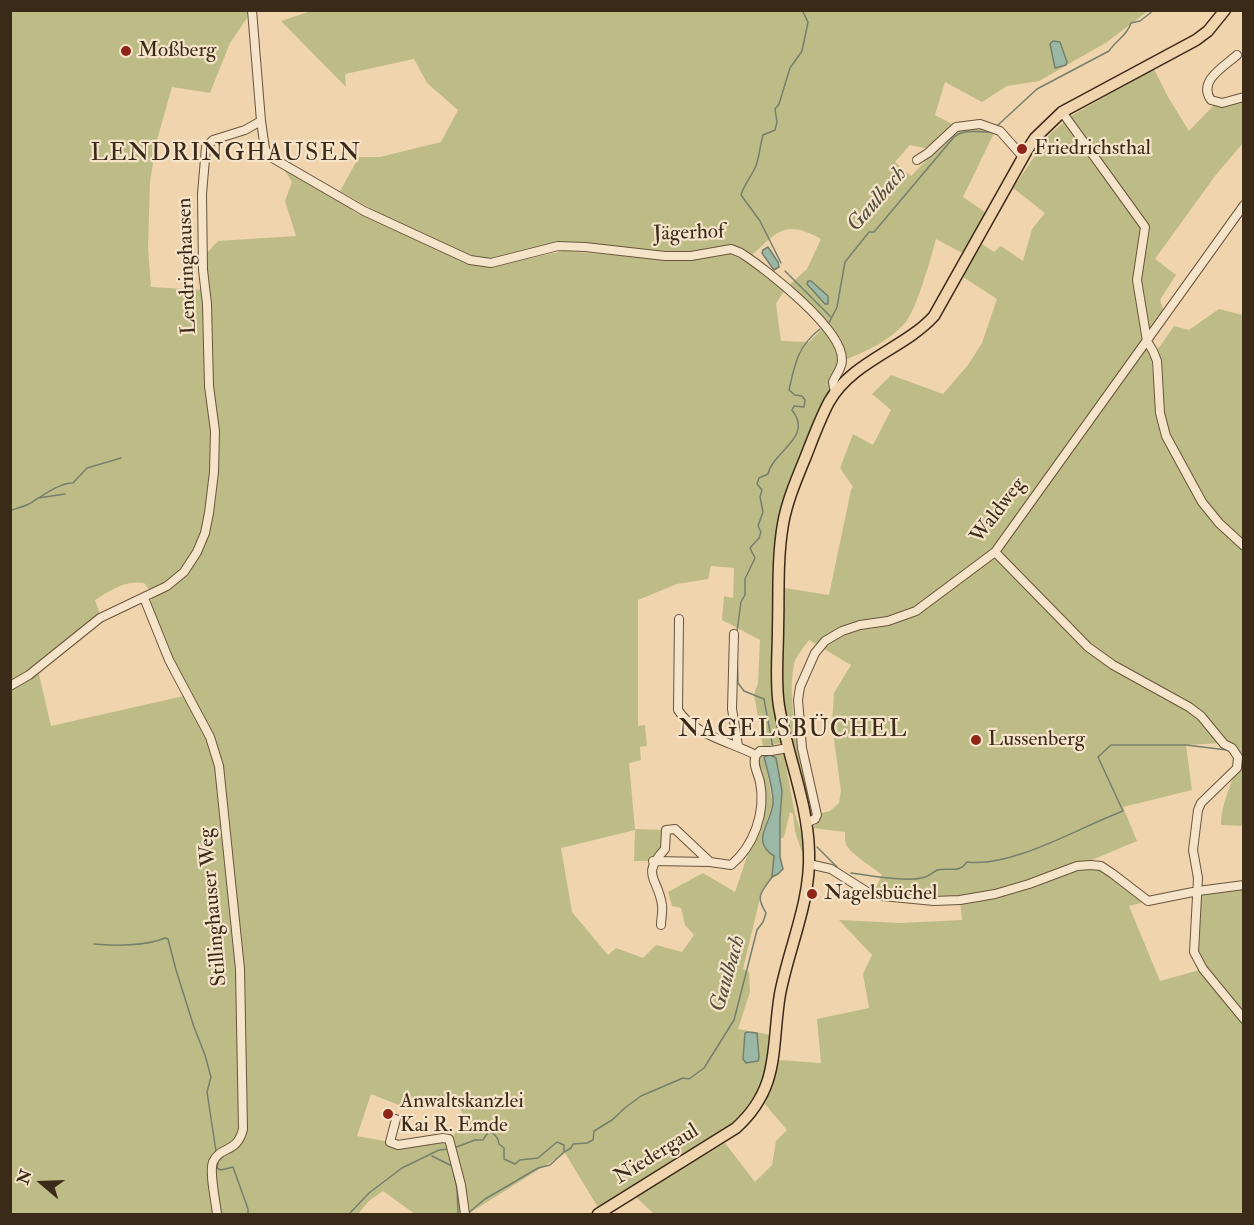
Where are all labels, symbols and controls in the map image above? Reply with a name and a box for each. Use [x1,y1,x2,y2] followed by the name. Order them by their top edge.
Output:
[138,38,216,64] place label: Moßberg
[119,44,133,58] marker: Moßberg
[1034,136,1151,162] place label: Friedrichsthal
[90,141,362,169] district label: LENDRINGHAUSEN
[1015,142,1029,156] marker: Friedrichsthal
[842,162,914,238] water label: Gaulbach
[173,197,203,335] street label: Lendringhausen
[653,220,725,248] street label: Jägerhof
[966,473,1032,549] street label: Waldweg
[678,717,908,745] district label: NAGELSBÜCHEL
[988,727,1085,753] place label: Lussenberg
[969,733,983,747] marker: Lussenberg
[195,827,233,987] street label: Stillinghauser Weg
[824,881,937,907] place label: Nagelsbüchel
[805,887,819,901] marker: Nagelsbüchel
[706,933,752,1015] water label: Gaulbach
[400,1089,524,1139] place label: Anwaltskanzlei Kai R. Emde
[381,1107,395,1121] marker: Anwaltskanzlei Kai R. Emde
[610,1119,704,1191] street label: Niedergaul
[12,1153,72,1213] north arrow
[13,1167,37,1187] text: N

